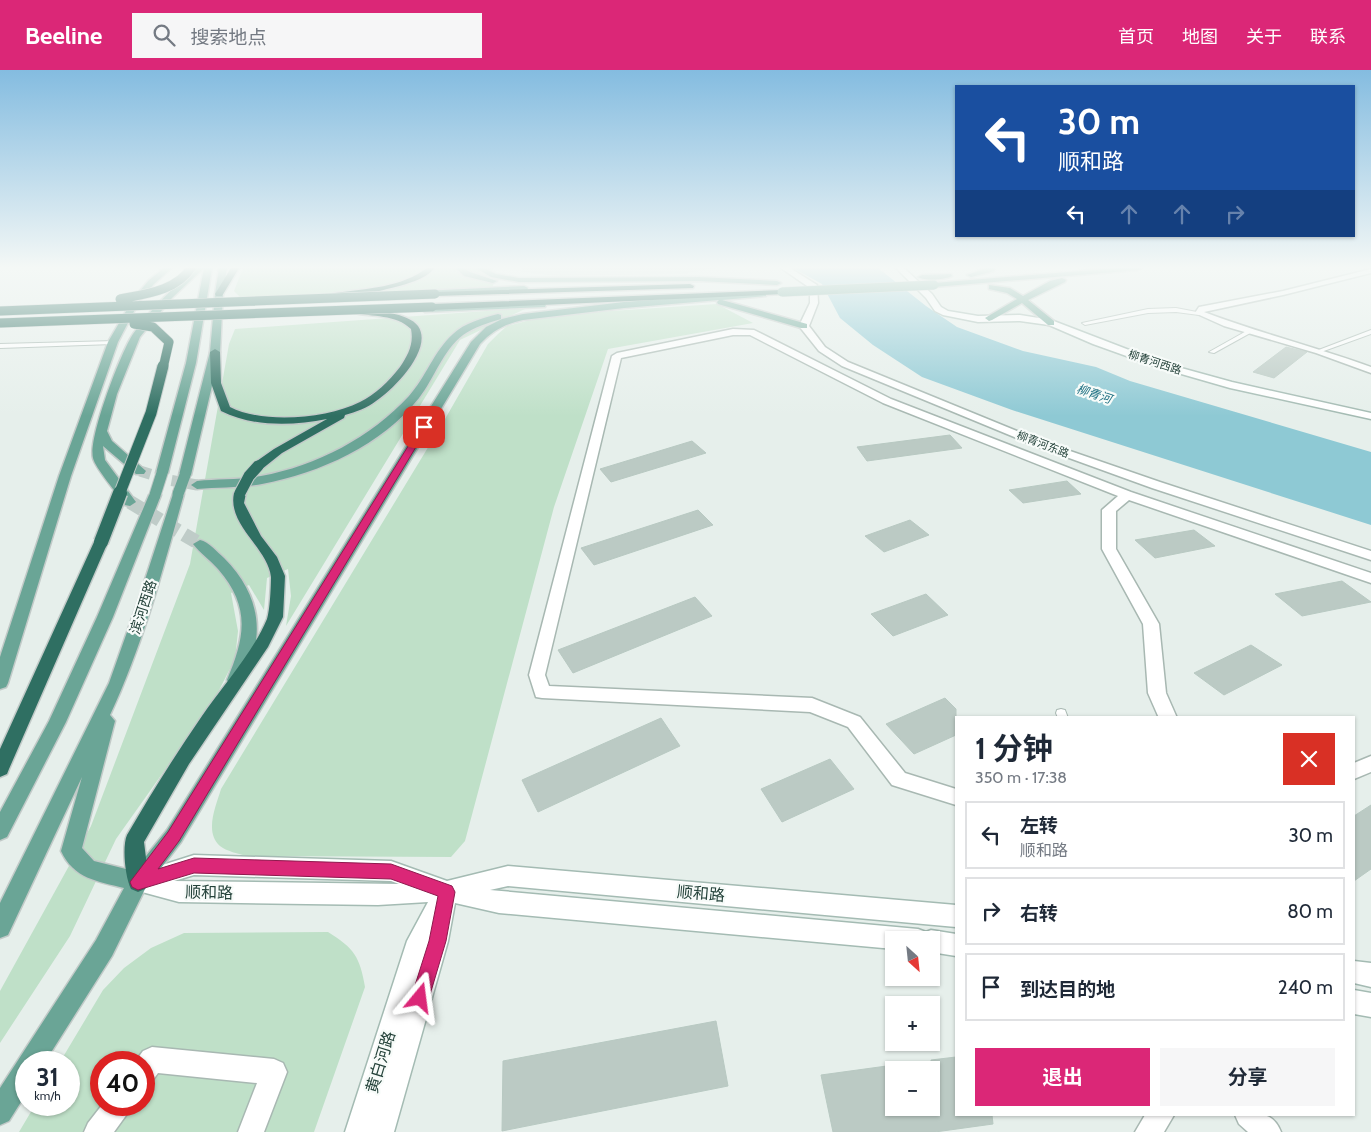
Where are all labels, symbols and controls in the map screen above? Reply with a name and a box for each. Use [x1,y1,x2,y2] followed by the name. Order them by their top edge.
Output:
[132,13,482,58] search box
[25,21,102,50] text: Beeline
[150,21,178,49] icon: search
[190,26,266,49] text: 搜索地点
[1118,26,1154,48] text: 首页
[1182,26,1218,48] text: 地图
[1246,26,1282,48] text: 关于
[1310,26,1346,48] text: 联系
[1058,100,1140,143] text: 30 m
[975,105,1040,170] icon: left
[1058,148,1124,175] text: 顺和路
[1062,200,1090,228] icon: left
[1115,200,1143,228] icon: ahead
[1168,200,1196,228] icon: ahead
[1221,200,1249,228] icon: right
[1127,347,1183,377] street label: 柳青河西路
[1075,381,1115,407] water label: 柳青河
[403,406,445,448] pin
[410,413,438,441] icon: arrive
[1015,428,1071,460] street label: 柳青河东路
[126,578,160,636] street label: 滨河西路
[975,730,1053,767] text: 1 分钟
[1283,733,1335,785] button: close
[975,768,1067,787] text: 350 m · 17:38
[1020,814,1058,837] text: 左转
[977,821,1005,849] icon: left
[1289,824,1333,847] text: 30 m
[1020,841,1068,860] text: 顺和路
[676,882,726,905] street label: 顺和路
[185,883,233,902] street label: 顺和路
[977,897,1005,925] icon: right
[1287,900,1333,923] text: 80 m
[1020,902,1058,925] text: 右转
[885,931,940,986] north arrow
[885,931,940,1116] map controls
[393,971,445,1023] position arrow
[977,973,1005,1001] icon: arrive
[1278,976,1333,999] text: 240 m
[1020,978,1115,1001] text: 到达目的地
[885,996,940,1051] button: +
[362,1029,399,1096] street label: 黄白河路
[975,1048,1150,1106] button: 退出
[1160,1048,1335,1106] button: 分享
[90,1051,155,1116] speed limit sign: 40
[885,1061,940,1116] button: −
[36,1062,59,1092] text: 31
[34,1088,61,1103] text: km/h

